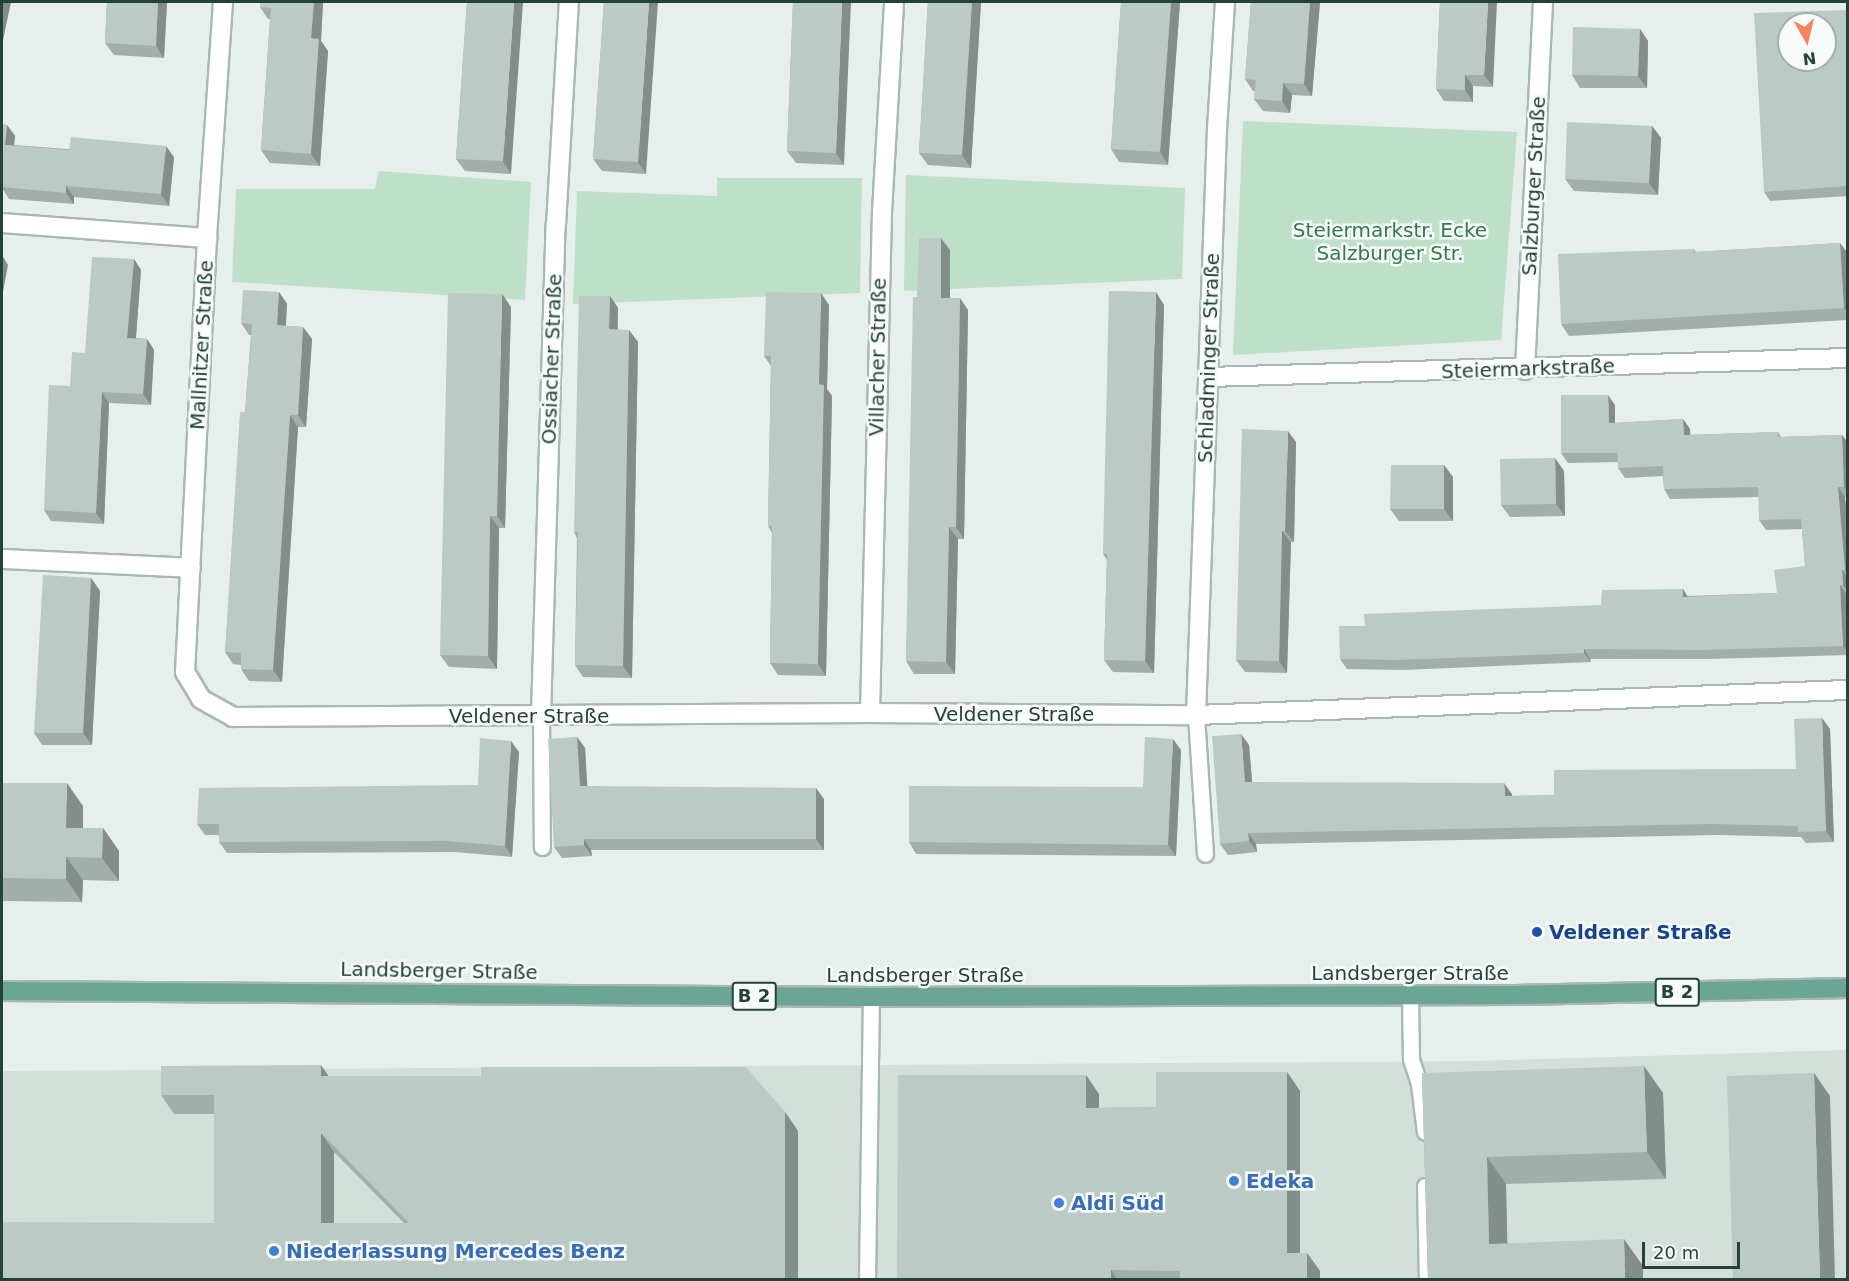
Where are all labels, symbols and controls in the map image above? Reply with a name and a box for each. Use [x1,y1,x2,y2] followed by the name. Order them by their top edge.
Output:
[1777,12,1837,72] north arrow
[1801,48,1817,69] text: N
[1517,96,1551,276] street label: Salzburger Straße
[1293,219,1487,266] park label: Steiermarkstr. Ecke Salzburger Str.
[1193,253,1225,463] street label: Schladminger Straße
[186,259,218,431] street label: Mallnitzer Straße
[537,273,567,445] street label: Ossiacher Straße
[865,277,891,437] street label: Villacher Straße
[1441,354,1615,384] street label: Steiermarkstraße
[934,702,1094,726] street label: Veldener Straße
[449,704,609,728] street label: Veldener Straße
[1549,920,1732,944] place label: Veldener Straße
[1530,925,1544,939] marker: Veldener Straße
[340,957,538,985] street label: Landsberger Straße
[1311,961,1509,985] street label: Landsberger Straße
[826,963,1024,987] street label: Landsberger Straße
[1654,977,1700,1007] road number: B 2
[732,981,777,1011] road number: B 2
[1246,1169,1314,1193] place label: Edeka
[1227,1174,1241,1188] marker: Edeka
[1071,1191,1164,1215] place label: Aldi Süd
[1052,1196,1066,1210] marker: Aldi Süd
[1645,1230,1742,1268] scale bar
[286,1239,625,1263] place label: Niederlassung Mercedes Benz
[1653,1242,1699,1263] text: 20 m
[267,1244,281,1258] marker: Niederlassung Mercedes Benz

